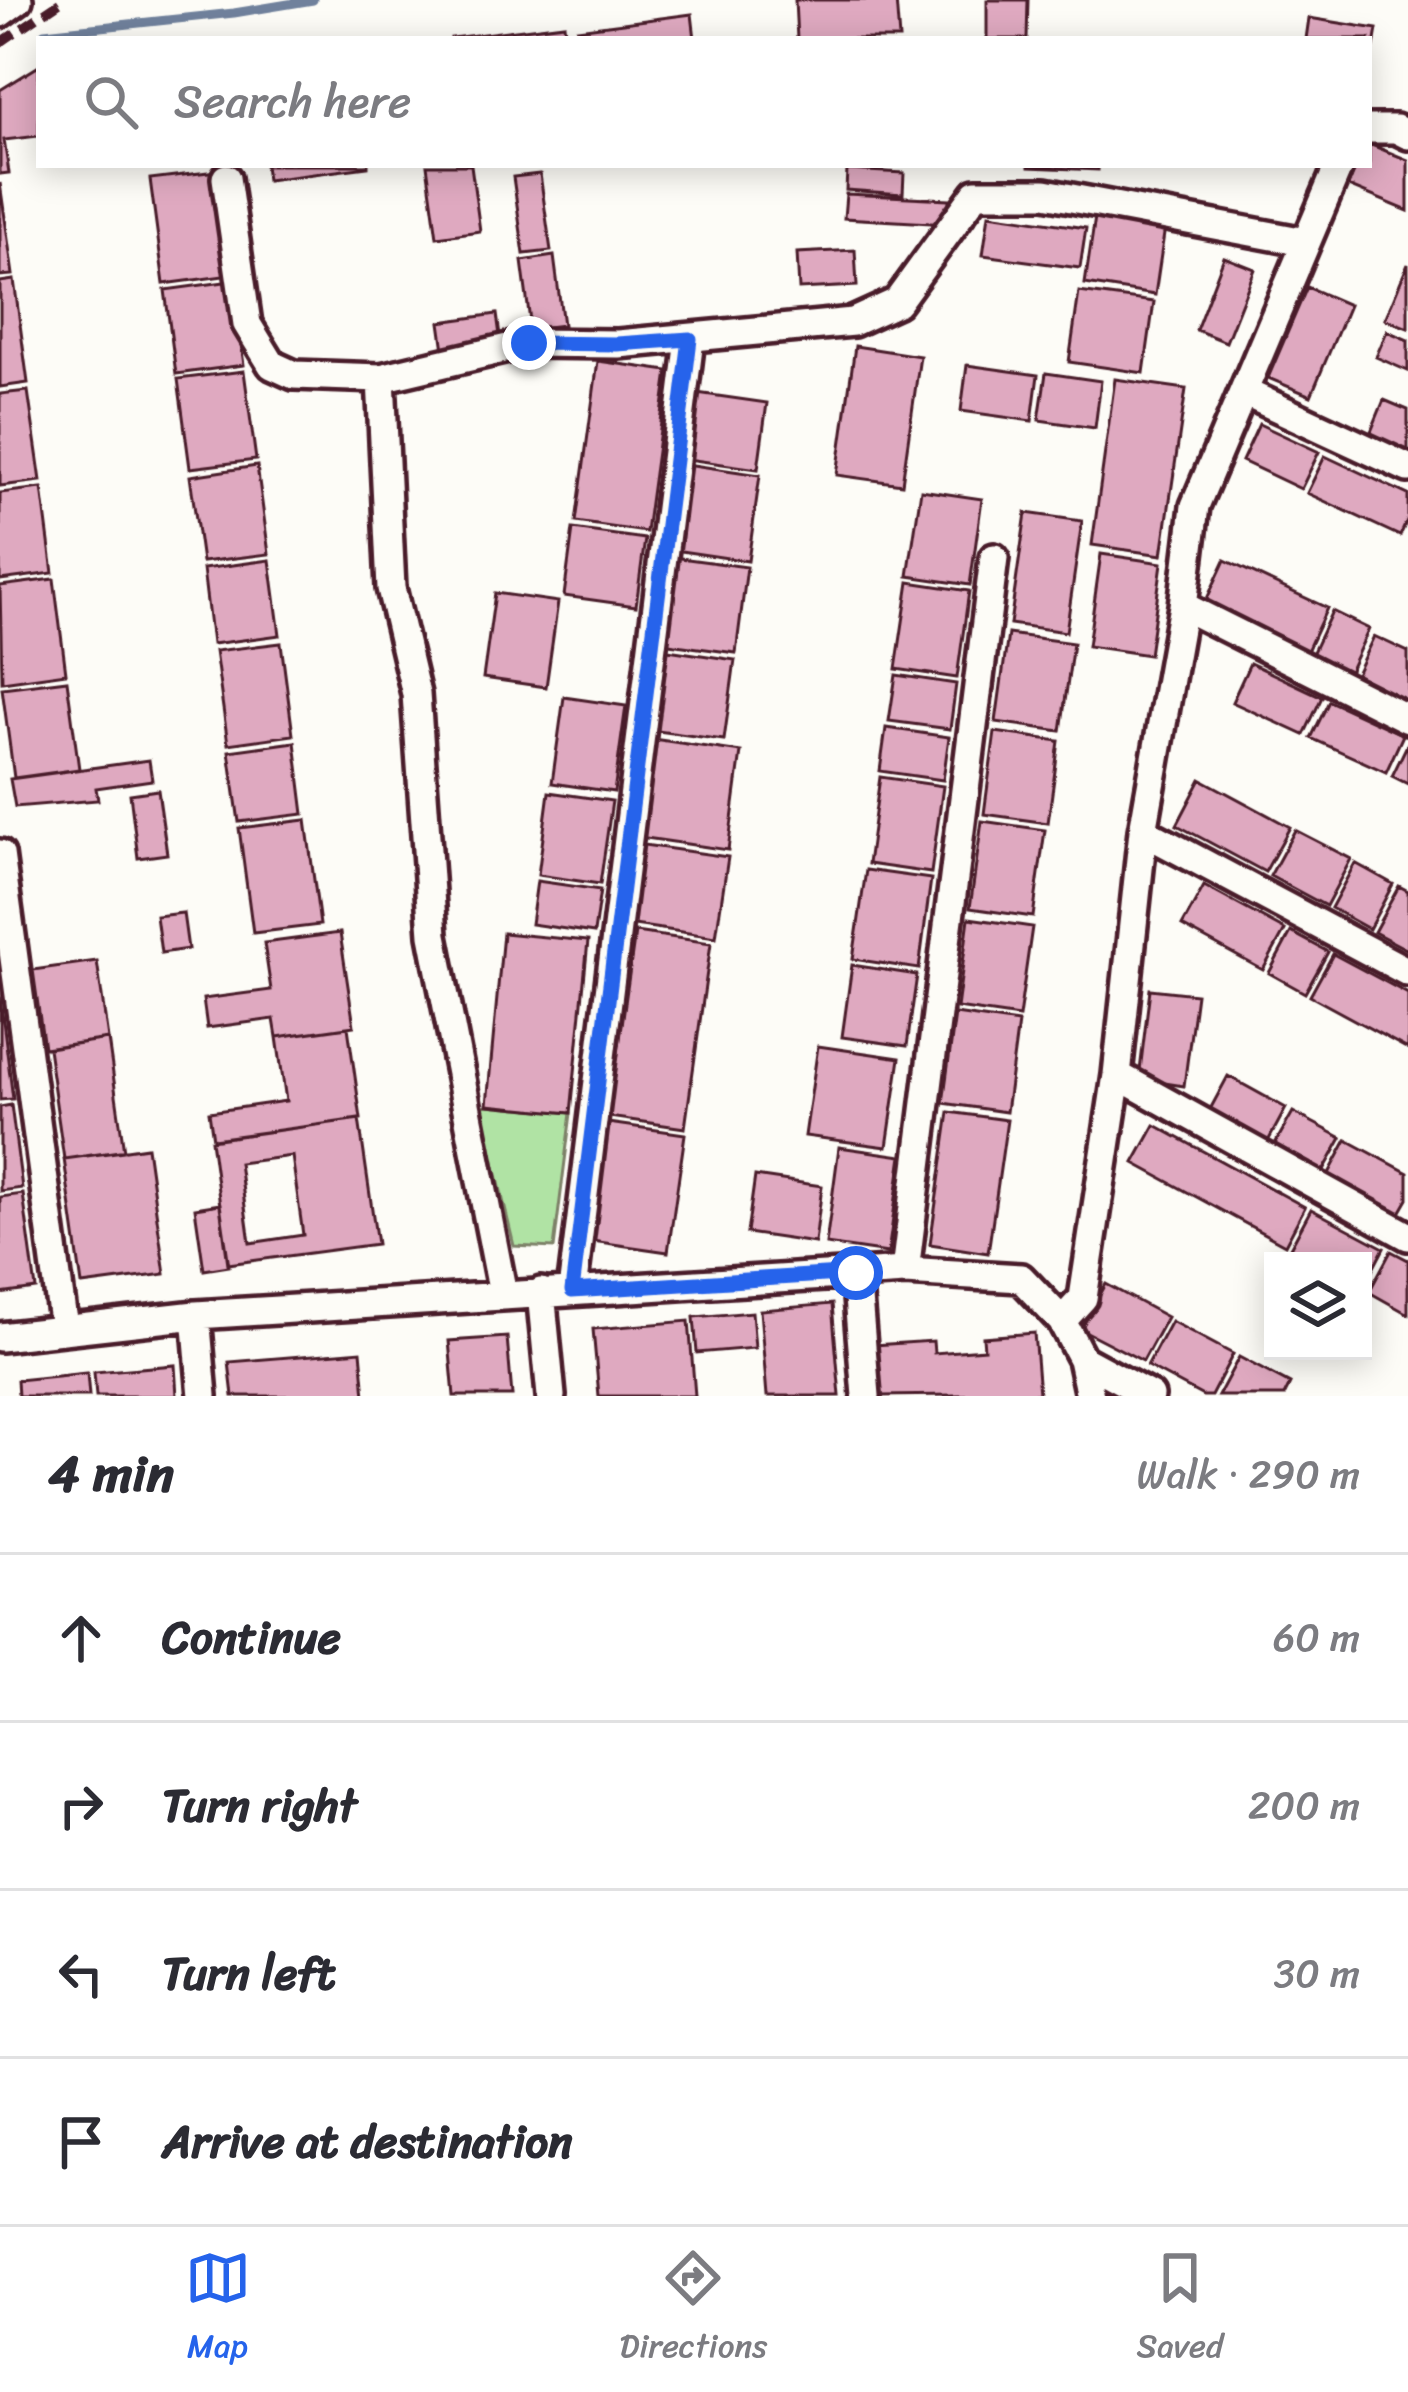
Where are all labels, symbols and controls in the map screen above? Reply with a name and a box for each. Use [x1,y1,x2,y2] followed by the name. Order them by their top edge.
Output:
[36,36,1372,168] search box
[174,62,411,142] text: Search here
[78,69,144,135] icon: search
[502,316,556,370] route end
[829,1246,883,1300] route start
[1264,1252,1372,1360] map controls
[1264,1252,1372,1360] button: layers
[48,1429,174,1519] text: 4 min
[1137,1440,1360,1509] text: Walk · 290 m
[162,1598,341,1678] text: Continue
[1273,1603,1360,1672] text: 60 m
[48,1605,114,1671] icon: ahead
[162,1766,357,1846] text: Turn right
[1248,1771,1360,1840] text: 200 m
[48,1773,114,1839] icon: right
[162,1934,335,2014] text: Turn left
[1274,1939,1360,2008] text: 30 m
[48,1941,114,2007] icon: left
[162,2102,572,2182] text: Arrive at destination
[48,2109,114,2175] icon: arrive
[185,2245,251,2375] tab: Map
[620,2245,767,2375] tab: Directions
[1136,2245,1223,2375] tab: Saved

